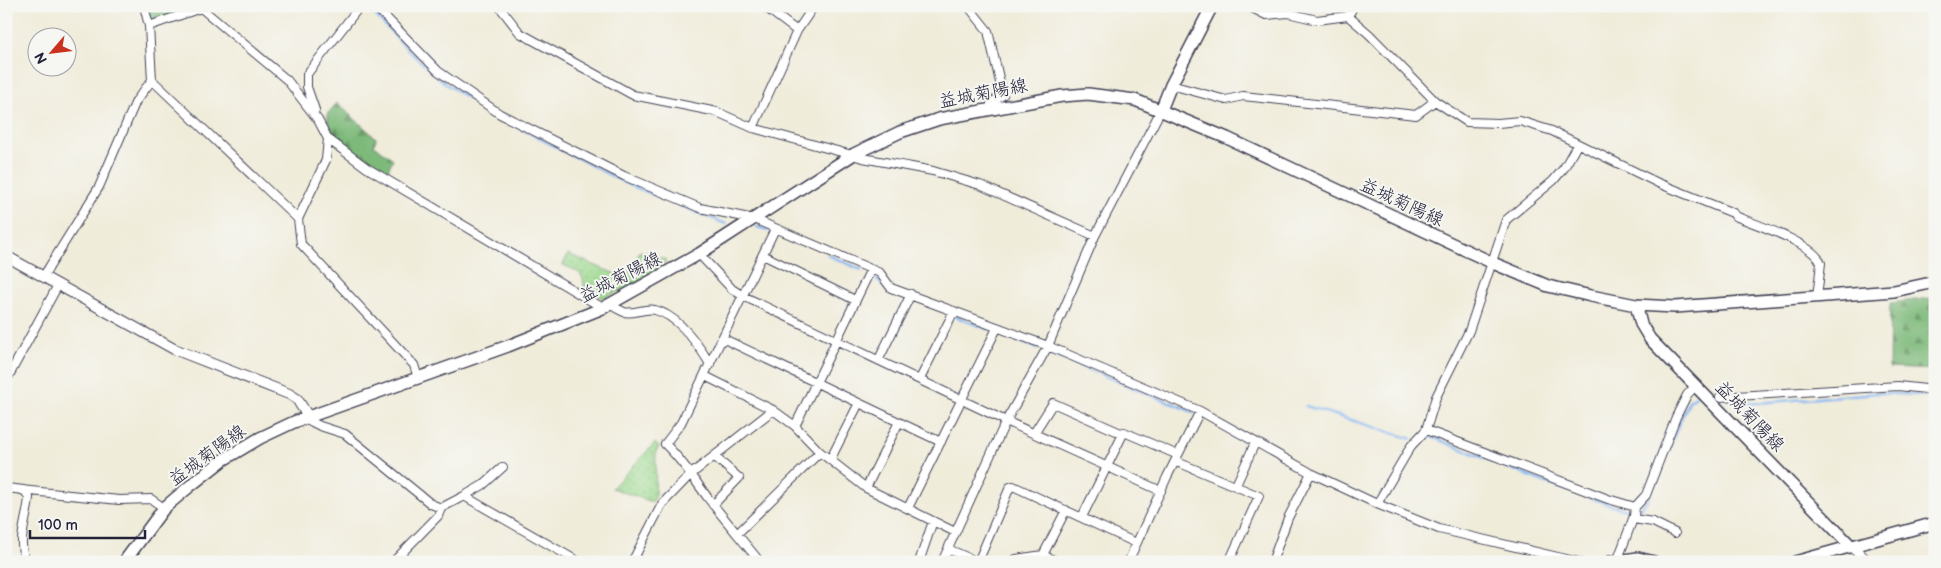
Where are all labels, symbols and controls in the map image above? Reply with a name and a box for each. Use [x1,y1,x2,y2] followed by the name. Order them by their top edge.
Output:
[28,28,78,78] north arrow
[31,49,51,67] text: N
[937,75,1029,112] street label: 益城菊陽線
[1357,174,1447,231] street label: 益城菊陽線
[575,248,665,307] street label: 益城菊陽線
[1711,377,1788,456] street label: 益城菊陽線
[165,420,250,490] street label: 益城菊陽線
[30,508,145,540] scale bar
[38,516,78,535] text: 100 m

